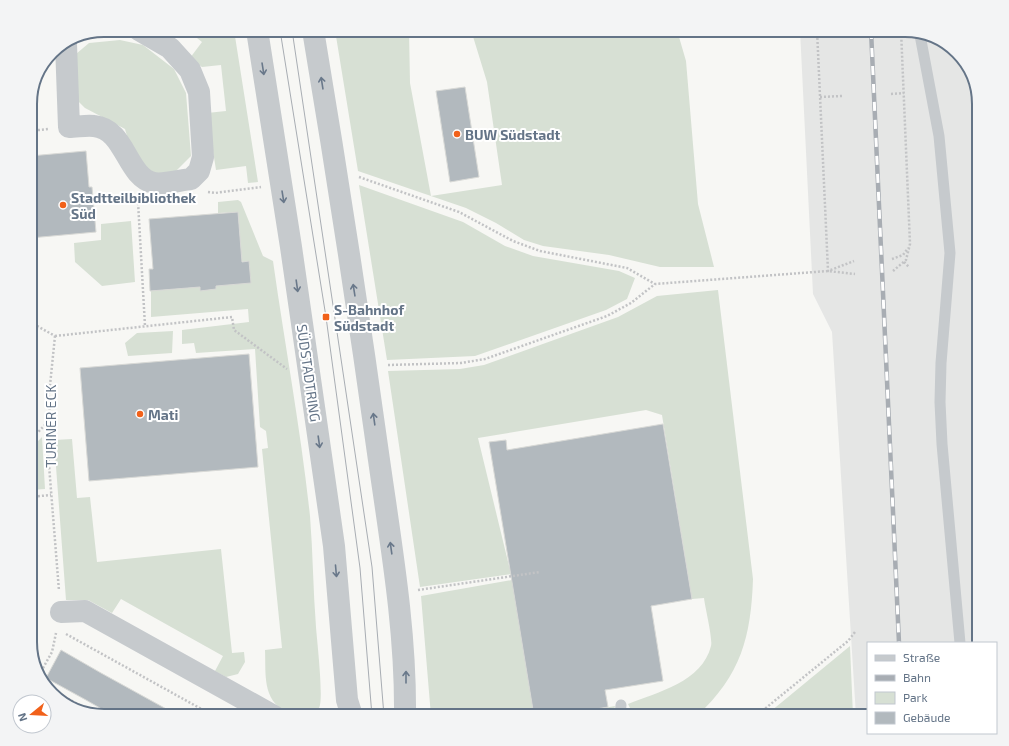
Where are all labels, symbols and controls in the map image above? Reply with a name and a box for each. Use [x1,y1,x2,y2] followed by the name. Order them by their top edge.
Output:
[259,62,267,75] one-way arrow
[318,77,326,90] one-way arrow
[465,126,561,143] place label: BUW Südstadt
[452,129,462,139] marker: BUW Südstadt
[71,189,196,222] place label: Stadtteilbibliothek Süd
[279,190,287,203] one-way arrow
[58,200,68,210] marker: Stadtteilbibliothek Süd
[293,279,301,292] one-way arrow
[350,284,358,297] one-way arrow
[334,301,404,334] place label: S-Bahnhof Südstadt
[321,312,331,322] marker: S-Bahnhof Südstadt
[294,323,324,423] street label: SÜDSTADTRING
[42,384,59,468] street label: TURINER ECK
[148,406,178,423] place label: Mati
[135,409,145,419] marker: Mati
[370,413,378,426] one-way arrow
[315,435,323,448] one-way arrow
[387,542,395,555] one-way arrow
[332,564,339,577] one-way arrow
[867,642,997,734] legend
[903,650,940,664] text: Straße
[903,670,931,684] text: Bahn
[402,671,410,684] one-way arrow
[903,690,928,704] text: Park
[12,694,52,734] north arrow
[903,710,951,724] text: Gebäude
[15,711,29,723] text: N

